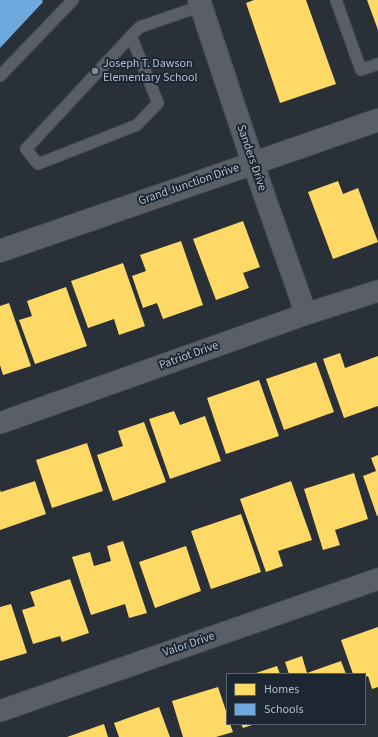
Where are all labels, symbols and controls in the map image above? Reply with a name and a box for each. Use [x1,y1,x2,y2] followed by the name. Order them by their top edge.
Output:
[103,57,198,85] place label: Joseph T. Dawson Elementary School
[90,66,100,76] marker: Joseph T. Dawson Elementary School
[233,123,269,193] street label: Sanders Drive
[137,161,241,209] street label: Grand Junction Drive
[157,339,221,373] street label: Patriot Drive
[161,629,217,661] street label: Valor Drive
[226,673,366,725] legend
[264,681,299,698] text: Homes
[264,701,304,718] text: Schools

